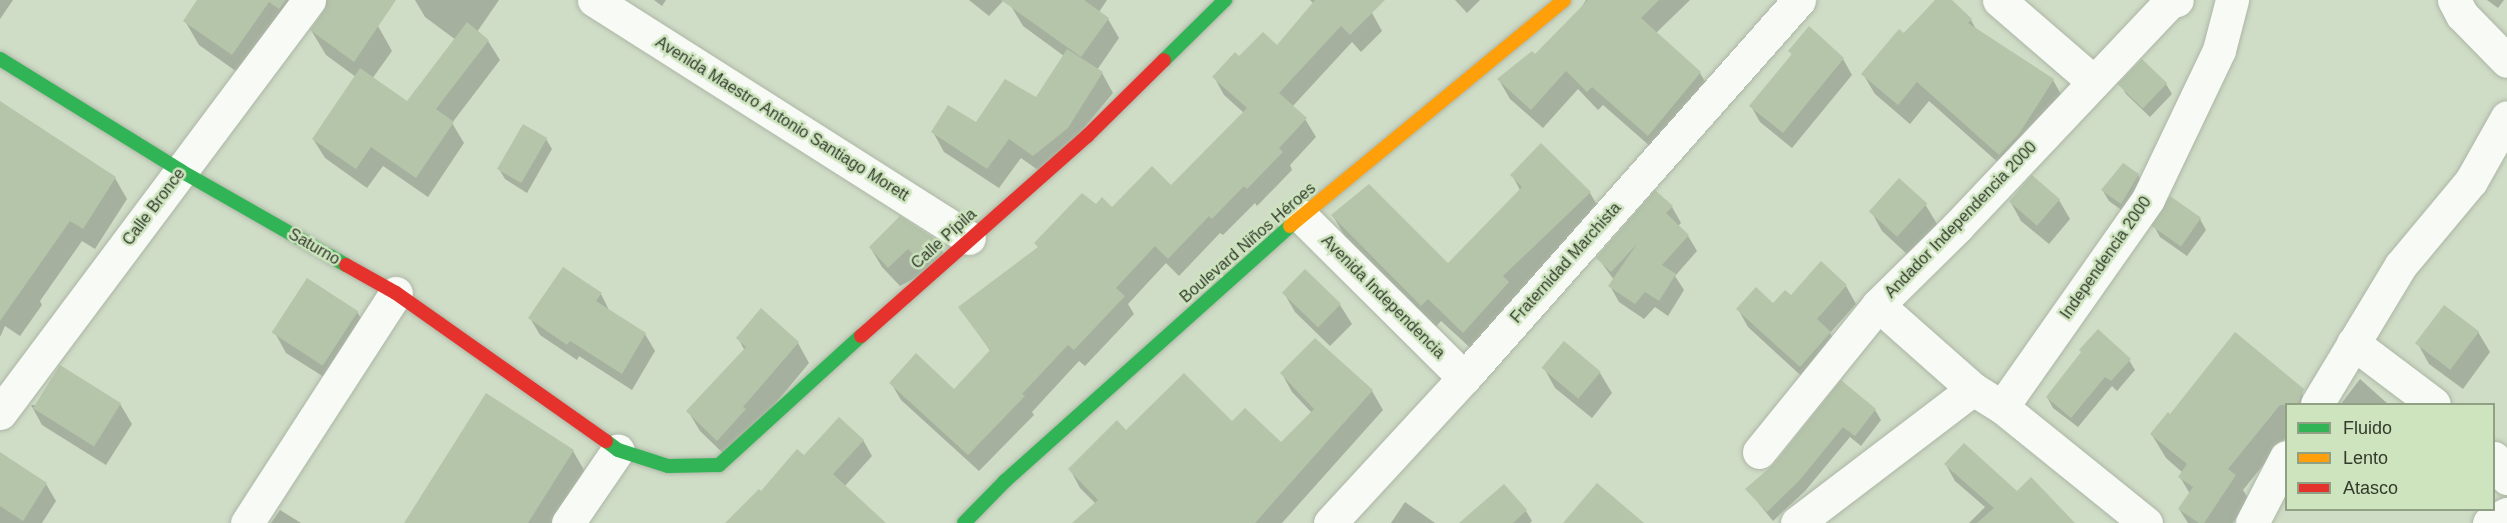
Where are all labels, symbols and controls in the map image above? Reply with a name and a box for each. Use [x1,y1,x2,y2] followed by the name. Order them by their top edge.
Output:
[651,32,913,206] street label: Avenida Maestro Antonio Santiago Morett
[1881,138,2041,302] street label: Andador Independencia 2000
[119,165,189,249] street label: Calle Bronce
[1176,179,1320,307] street label: Boulevard Niños Héroes
[2057,193,2155,323] street label: Independencia 2000
[1507,199,1625,327] street label: Fraternidad Marchista
[908,205,980,273] street label: Calle Pípila
[285,225,343,269] street label: Saturno
[1317,231,1449,363] street label: Avenida Independencia
[2285,403,2495,511] legend
[2343,418,2392,438] text: Fluido
[2343,448,2388,468] text: Lento
[2343,478,2398,498] text: Atasco

